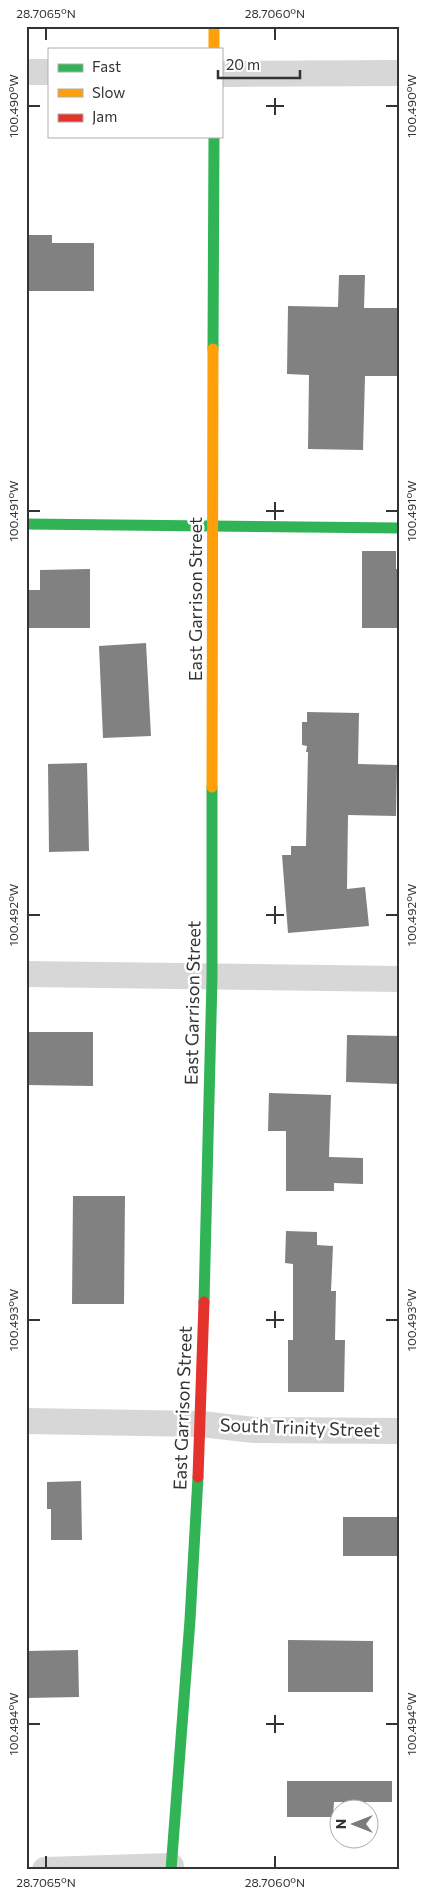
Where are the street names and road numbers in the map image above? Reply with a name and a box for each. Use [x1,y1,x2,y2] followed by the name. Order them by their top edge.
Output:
[184,517,206,681] street label: East Garrison Street
[180,921,204,1085] street label: East Garrison Street
[168,1325,196,1490] street label: East Garrison Street
[220,1413,381,1441] street label: South Trinity Street

